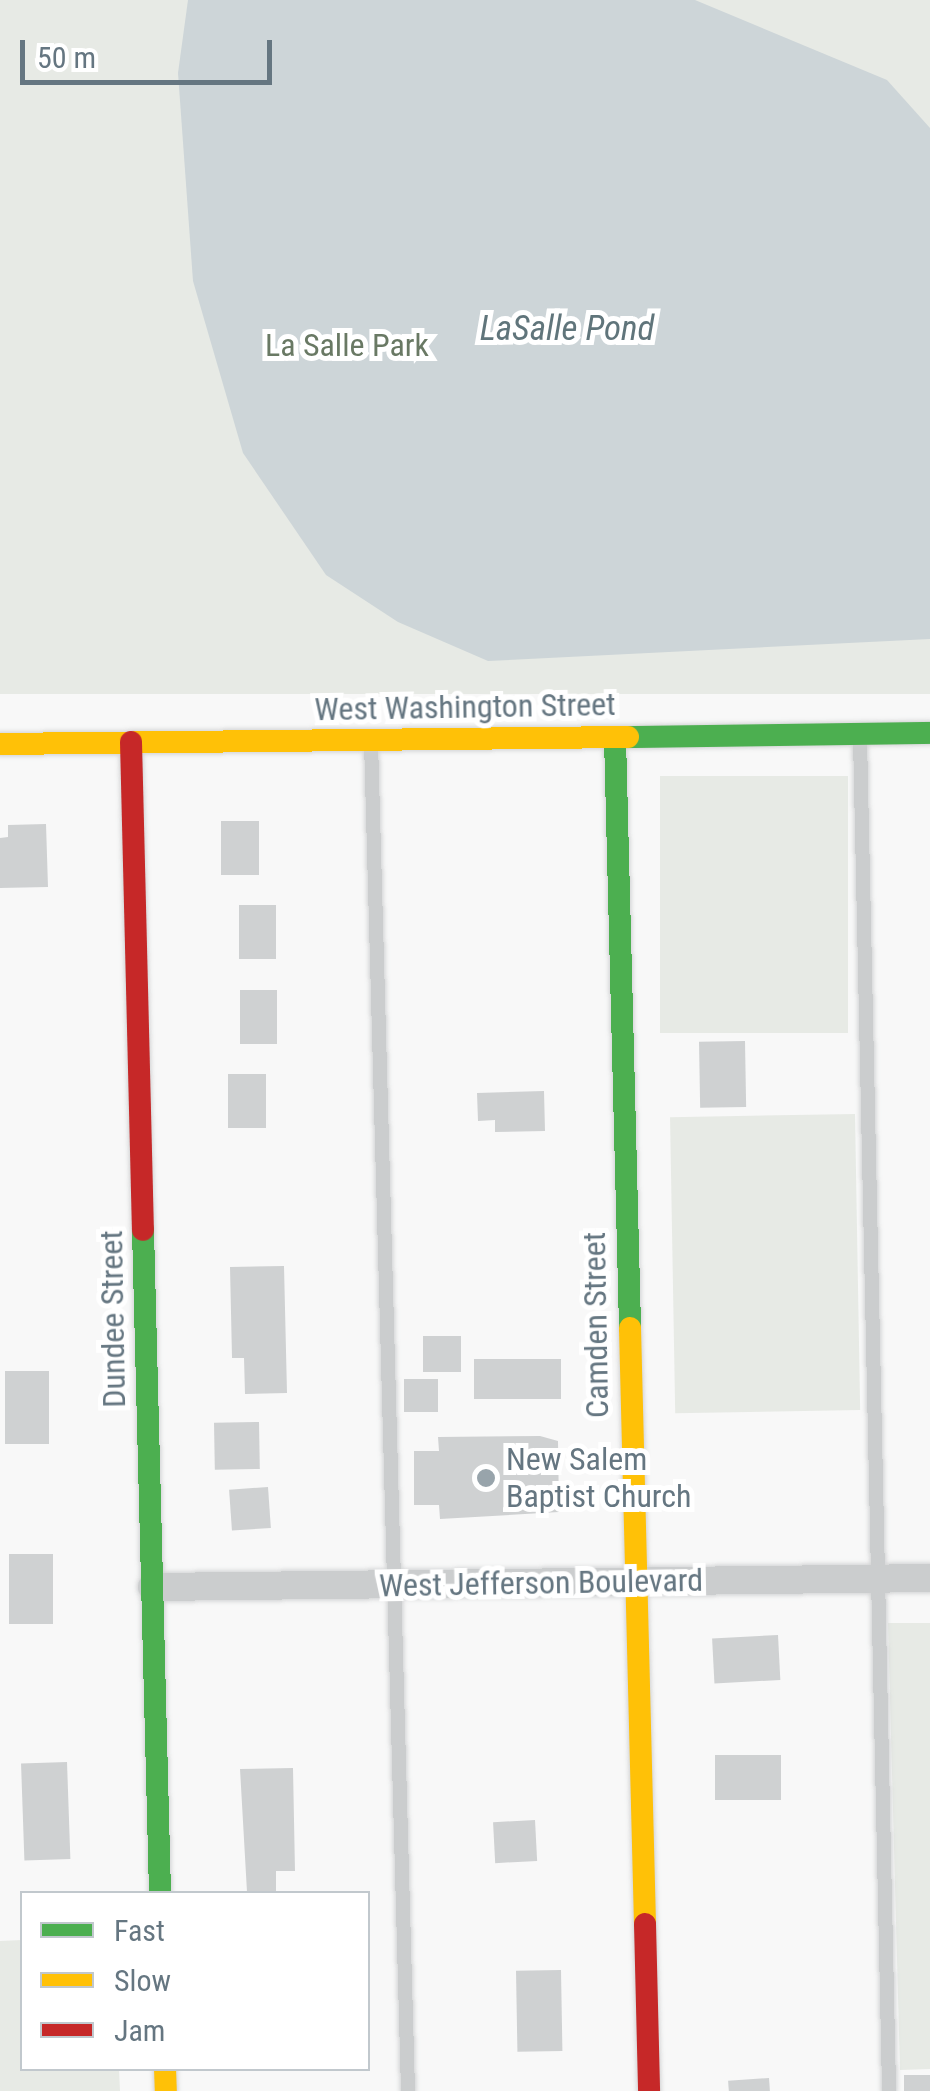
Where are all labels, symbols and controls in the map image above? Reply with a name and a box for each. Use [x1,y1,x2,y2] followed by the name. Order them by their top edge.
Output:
[25,20,278,82] scale bar
[37,40,96,75] text: 50 m
[480,308,654,350] water label: LaSalle Pond
[265,326,429,364] park label: La Salle Park
[314,685,616,729] street label: West Washington Street
[92,1230,134,1408] street label: Dundee Street
[575,1232,617,1418] street label: Camden Street
[506,1441,692,1516] place label: New Salem Baptist Church
[475,1467,497,1489] marker: New Salem Baptist Church
[379,1561,703,1605] street label: West Jefferson Boulevard
[20,1891,370,2071] legend
[114,1913,165,1948] text: Fast
[114,1963,171,1998] text: Slow
[114,2013,165,2048] text: Jam

